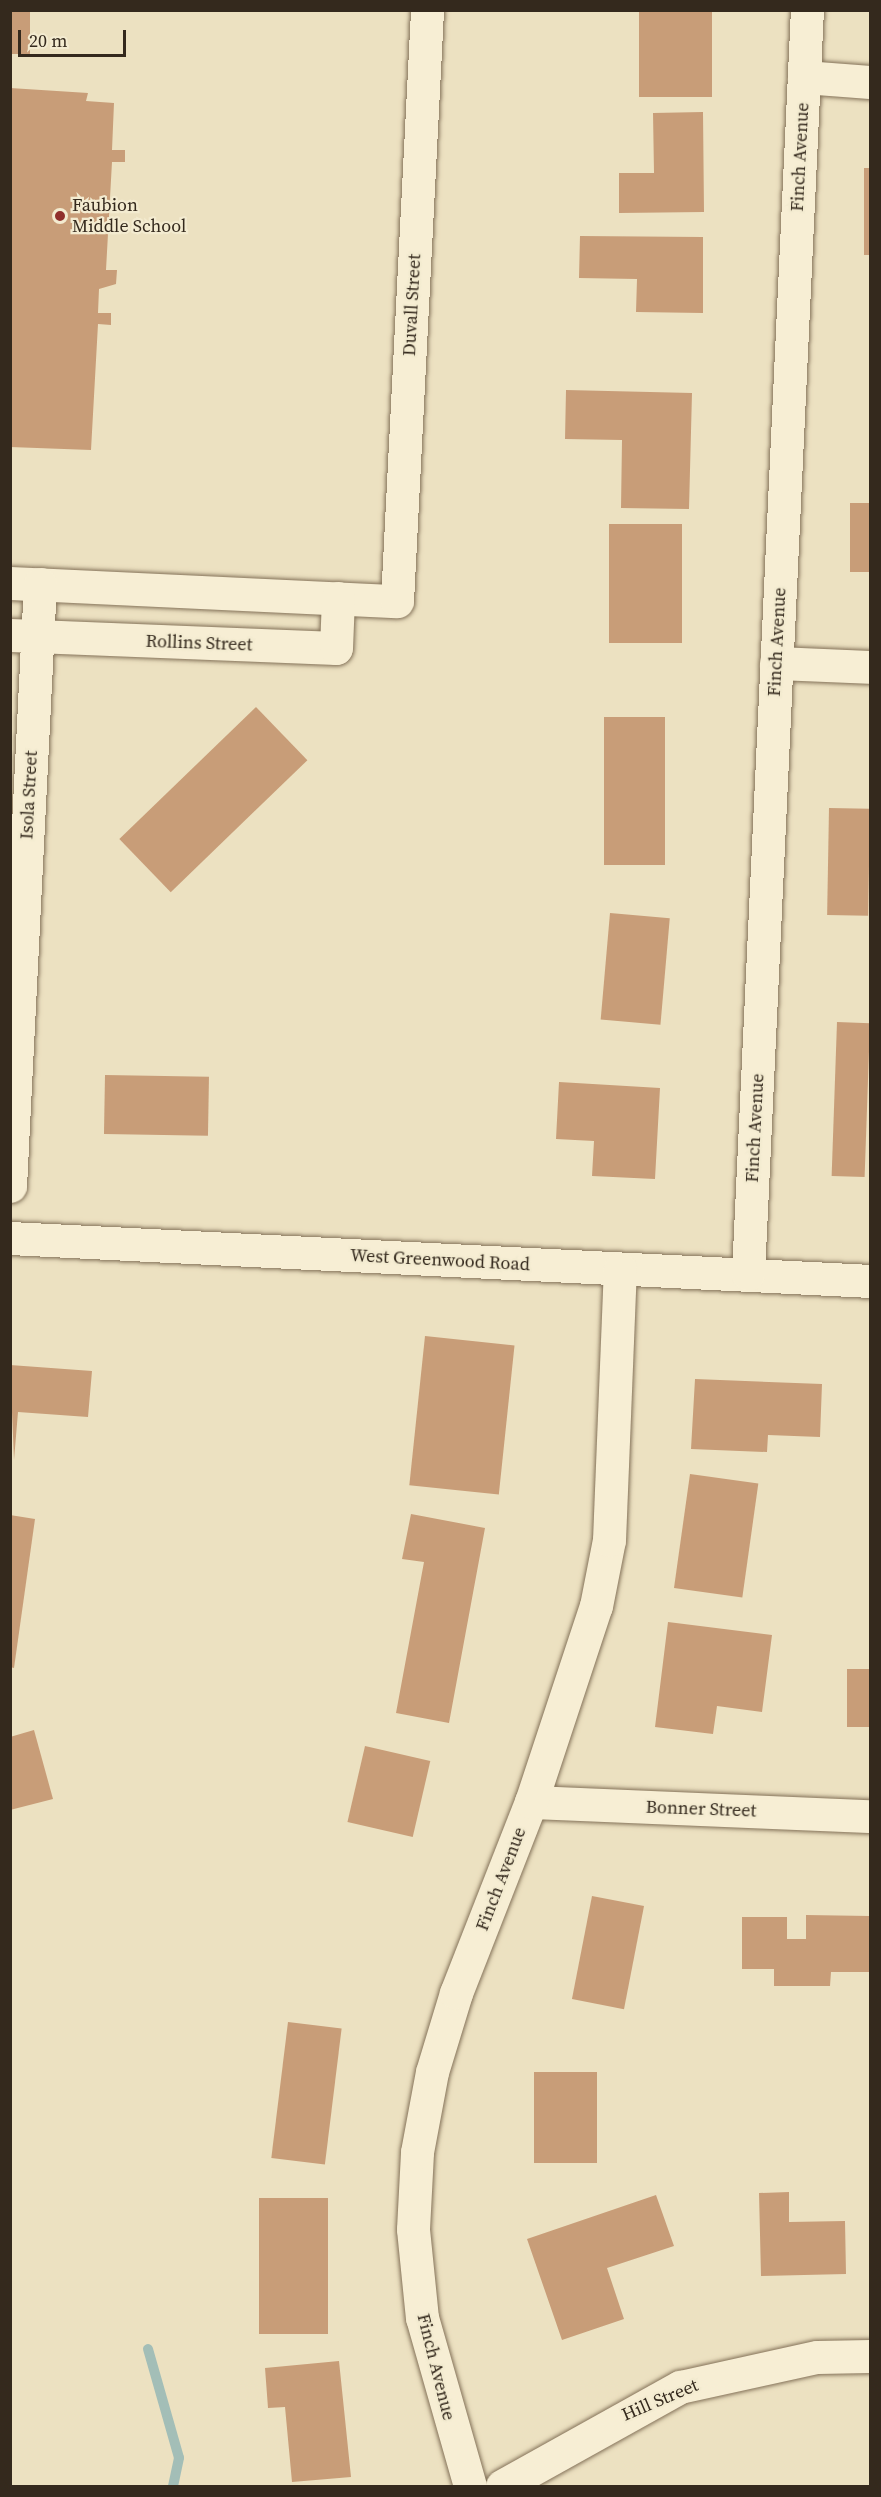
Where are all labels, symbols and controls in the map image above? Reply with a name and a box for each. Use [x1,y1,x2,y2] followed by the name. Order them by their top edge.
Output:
[21,18,129,56] scale bar
[29,28,67,53] text: 20 m
[786,102,814,212] street label: Finch Avenue
[72,195,186,238] place label: Faubion Middle School
[53,209,67,223] marker: Faubion Middle School
[399,253,425,357] street label: Duvall Street
[763,587,791,697] street label: Finch Avenue
[145,630,253,656] street label: Rollins Street
[16,750,42,840] street label: Isola Street
[741,1073,769,1183] street label: Finch Avenue
[350,1245,530,1275] street label: West Greenwood Road
[645,1796,757,1822] street label: Bonner Street
[471,1824,531,1934] street label: Finch Avenue
[412,2311,460,2423] street label: Finch Avenue
[618,2374,702,2426] street label: Hill Street

